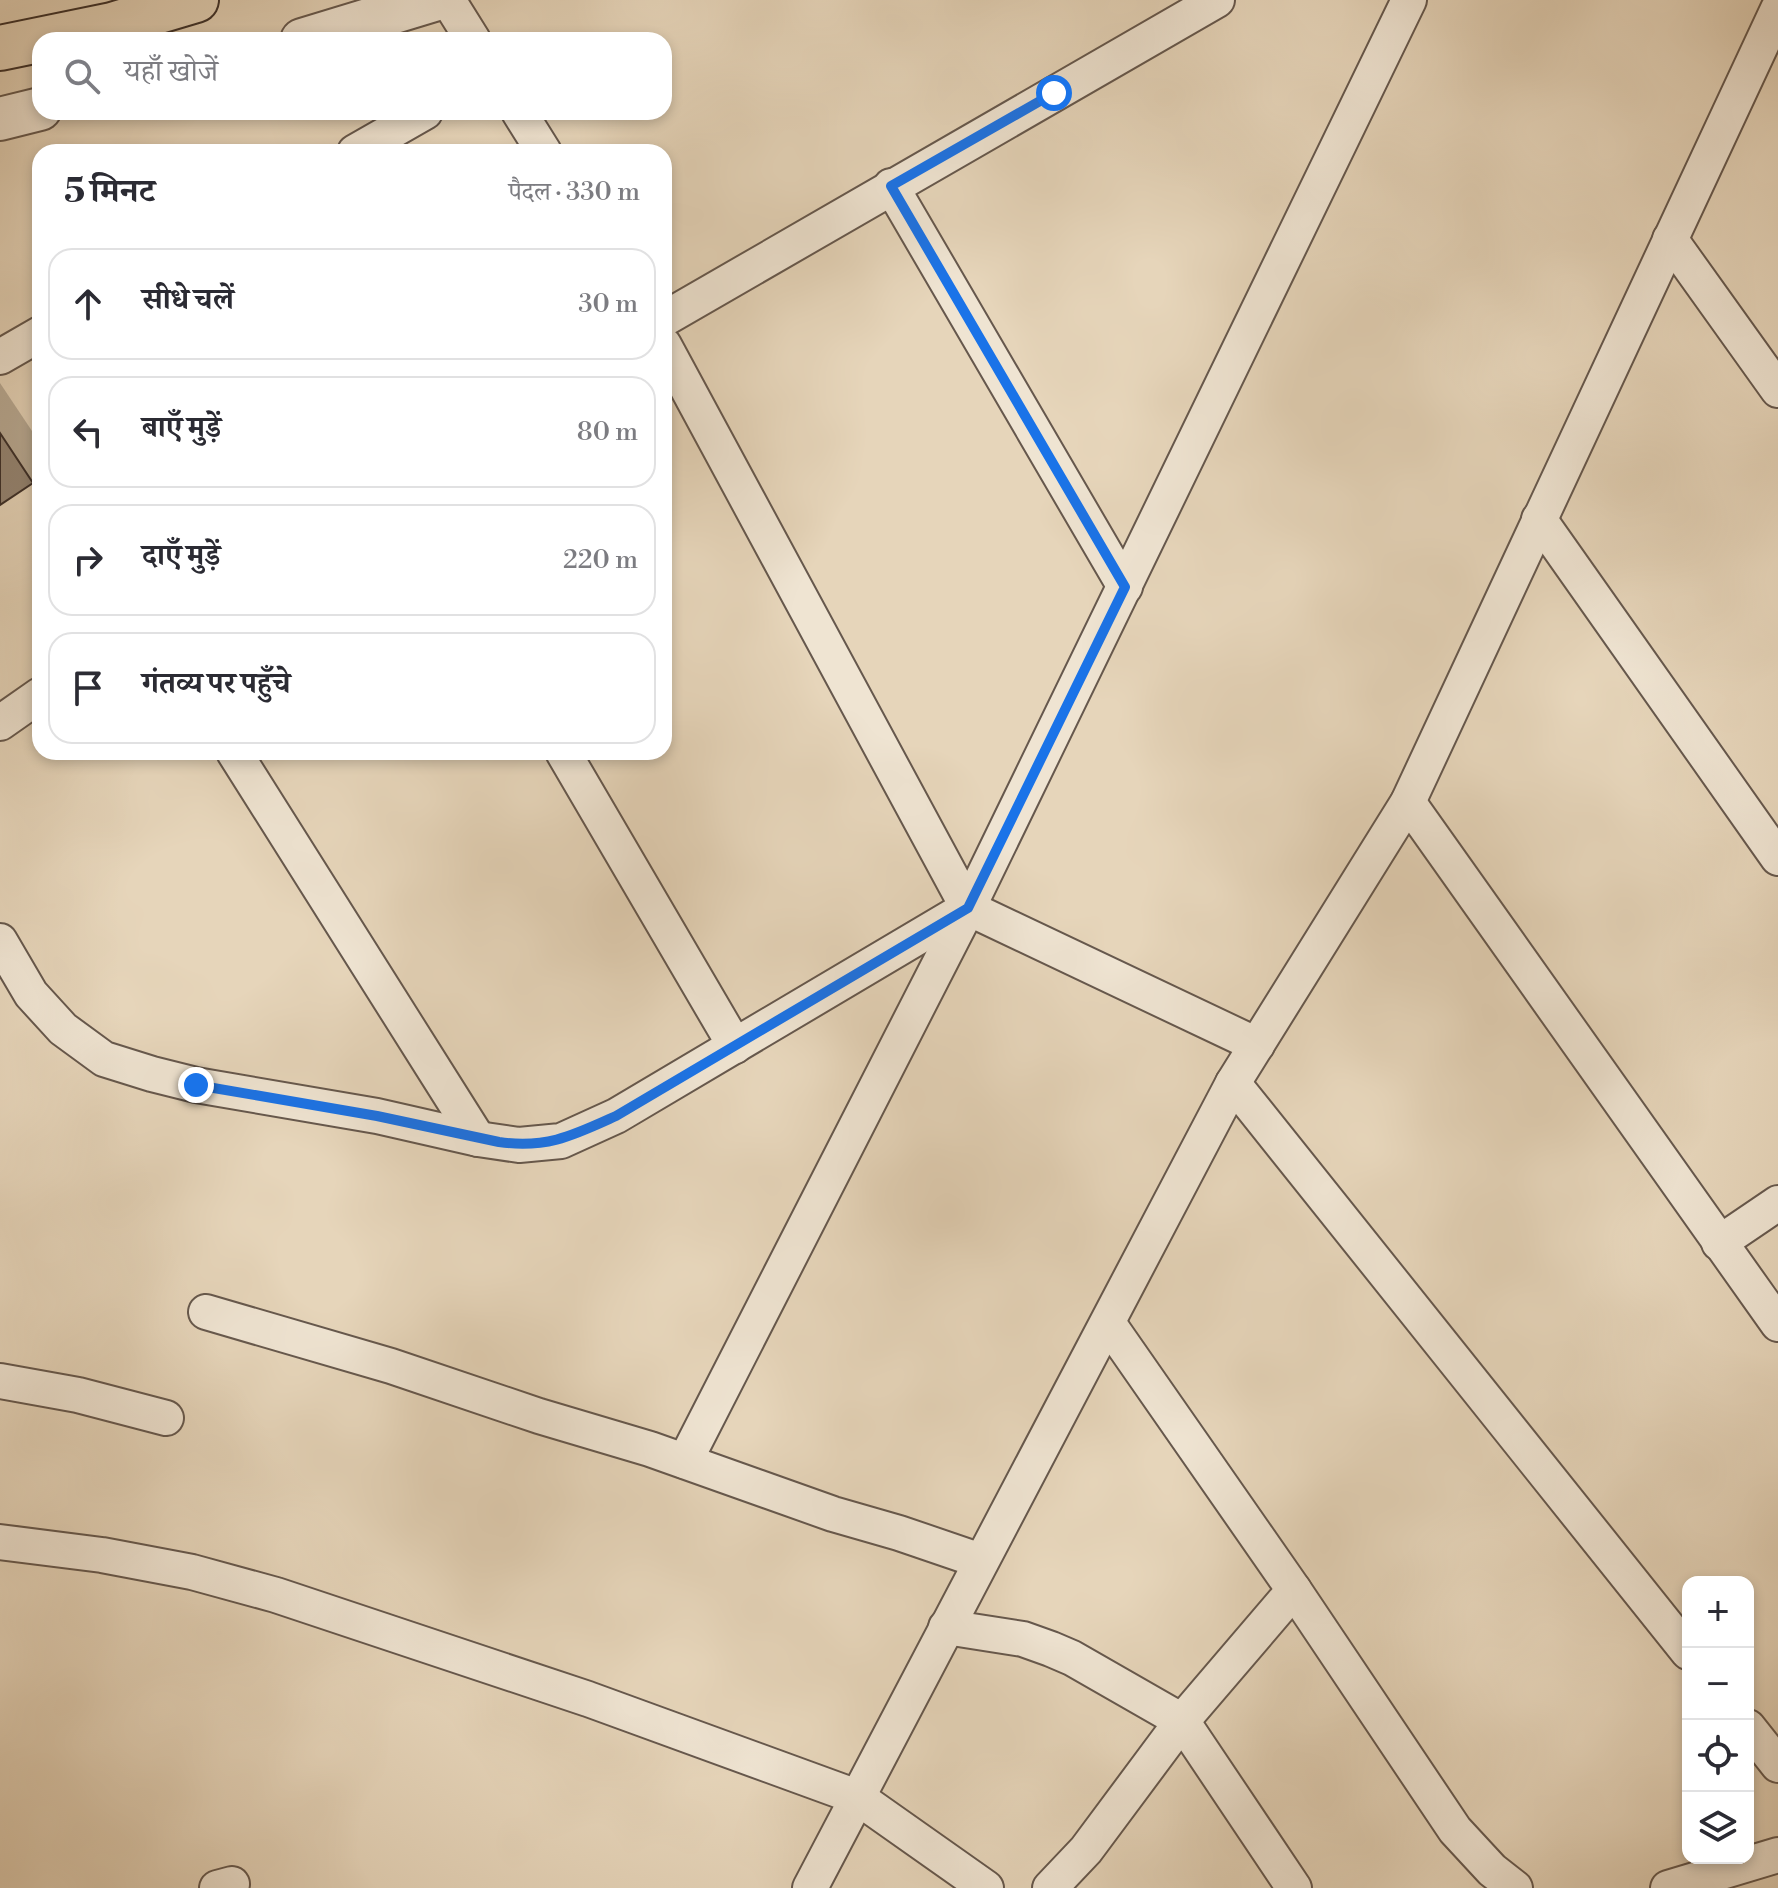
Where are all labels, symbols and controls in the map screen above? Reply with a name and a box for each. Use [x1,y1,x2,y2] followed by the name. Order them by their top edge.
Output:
[32,32,672,120] search box
[124,53,218,91] text: यहाँ खोजें
[60,54,104,98] icon: search
[1036,75,1072,111] route start
[64,171,155,213] text: 5 मिनट
[508,176,640,208] text: पैदल · 330 m
[142,281,234,319] text: सीधे चलें
[66,282,110,326] icon: ahead
[578,288,638,320] text: 30 m
[142,409,221,447] text: बाएँ मुड़ें
[66,410,110,454] icon: left
[577,416,638,448] text: 80 m
[142,537,220,575] text: दाएँ मुड़ें
[66,538,110,582] icon: right
[563,544,638,576] text: 220 m
[142,665,290,703] text: गंतव्य पर पहुँचे
[66,666,110,710] icon: arrive
[178,1067,214,1103] route end
[1682,1576,1754,1864] map controls
[1682,1576,1754,1648] button: +
[1682,1648,1754,1720] button: −
[1682,1720,1754,1792] button: locate
[1682,1792,1754,1864] button: layers

